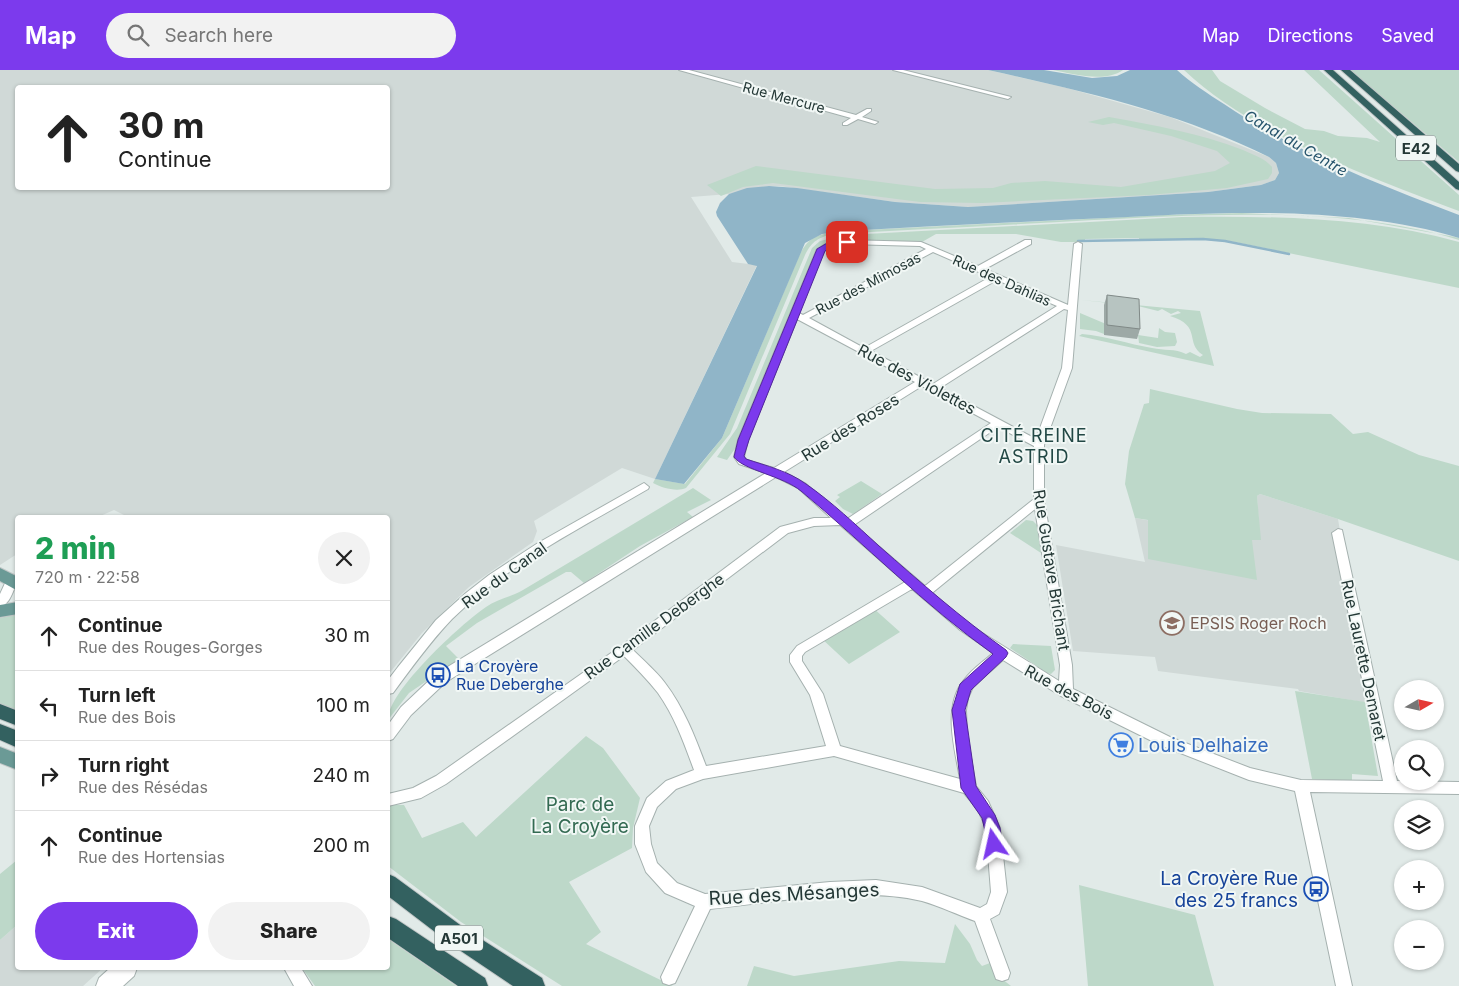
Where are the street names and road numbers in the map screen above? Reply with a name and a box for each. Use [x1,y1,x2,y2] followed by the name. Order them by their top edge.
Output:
[741,78,827,116] street label: Rue Mercure
[1396,136,1436,160] road number: E42
[812,248,924,318] street label: Rue des Mimosas
[950,251,1054,309] street label: Rue des Dahlias
[854,339,980,419] street label: Rue des Violettes
[797,389,903,465] street label: Rue des Roses
[1029,488,1075,652] street label: Rue Gustave Brichant
[458,537,550,613] street label: Rue du Canal
[580,569,728,683] street label: Rue Camille Deberghe
[1337,578,1391,742] street label: Rue Laurette Demaret
[1021,660,1117,724] street label: Rue des Bois
[708,878,880,910] street label: Rue des Mésanges
[435,926,483,950] road number: A501

